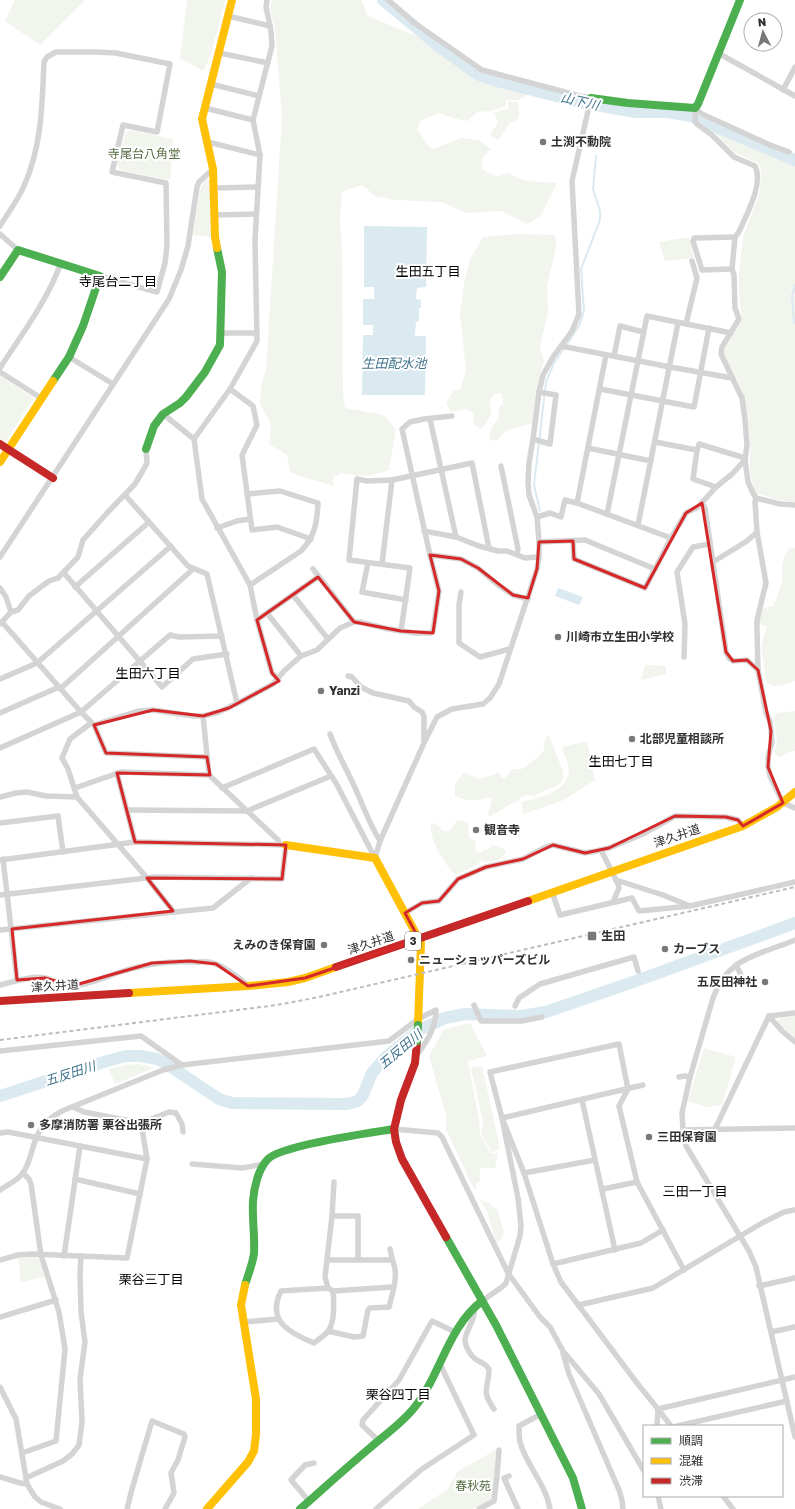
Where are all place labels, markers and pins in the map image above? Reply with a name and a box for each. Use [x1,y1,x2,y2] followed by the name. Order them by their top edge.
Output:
[551,134,611,149] place label: 土渕不動院
[538,137,548,147] marker: 土渕不動院
[566,629,674,644] place label: 川崎市立生田小学校
[553,632,563,642] marker: 川崎市立生田小学校
[329,683,360,698] place label: Yanzi
[316,686,326,696] marker: Yanzi
[640,731,724,746] place label: 北部児童相談所
[627,734,637,744] marker: 北部児童相談所
[484,822,520,837] place label: 観音寺
[471,825,481,835] marker: 観音寺
[601,928,625,943] place label: 生田
[586,930,598,942] marker: 生田
[232,937,316,952] place label: えみのき保育園
[319,940,329,950] marker: えみのき保育園
[673,941,720,956] place label: カーブス
[660,944,670,954] marker: カーブス
[419,952,550,967] place label: ニューショッパーズビル
[406,955,416,965] marker: ニューショッパーズビル
[697,974,757,989] place label: 五反田神社
[760,977,770,987] marker: 五反田神社
[39,1117,162,1132] place label: 多摩消防署 栗谷出張所
[26,1120,36,1130] marker: 多摩消防署 栗谷出張所
[657,1129,717,1144] place label: 三田保育園
[644,1132,654,1142] marker: 三田保育園

